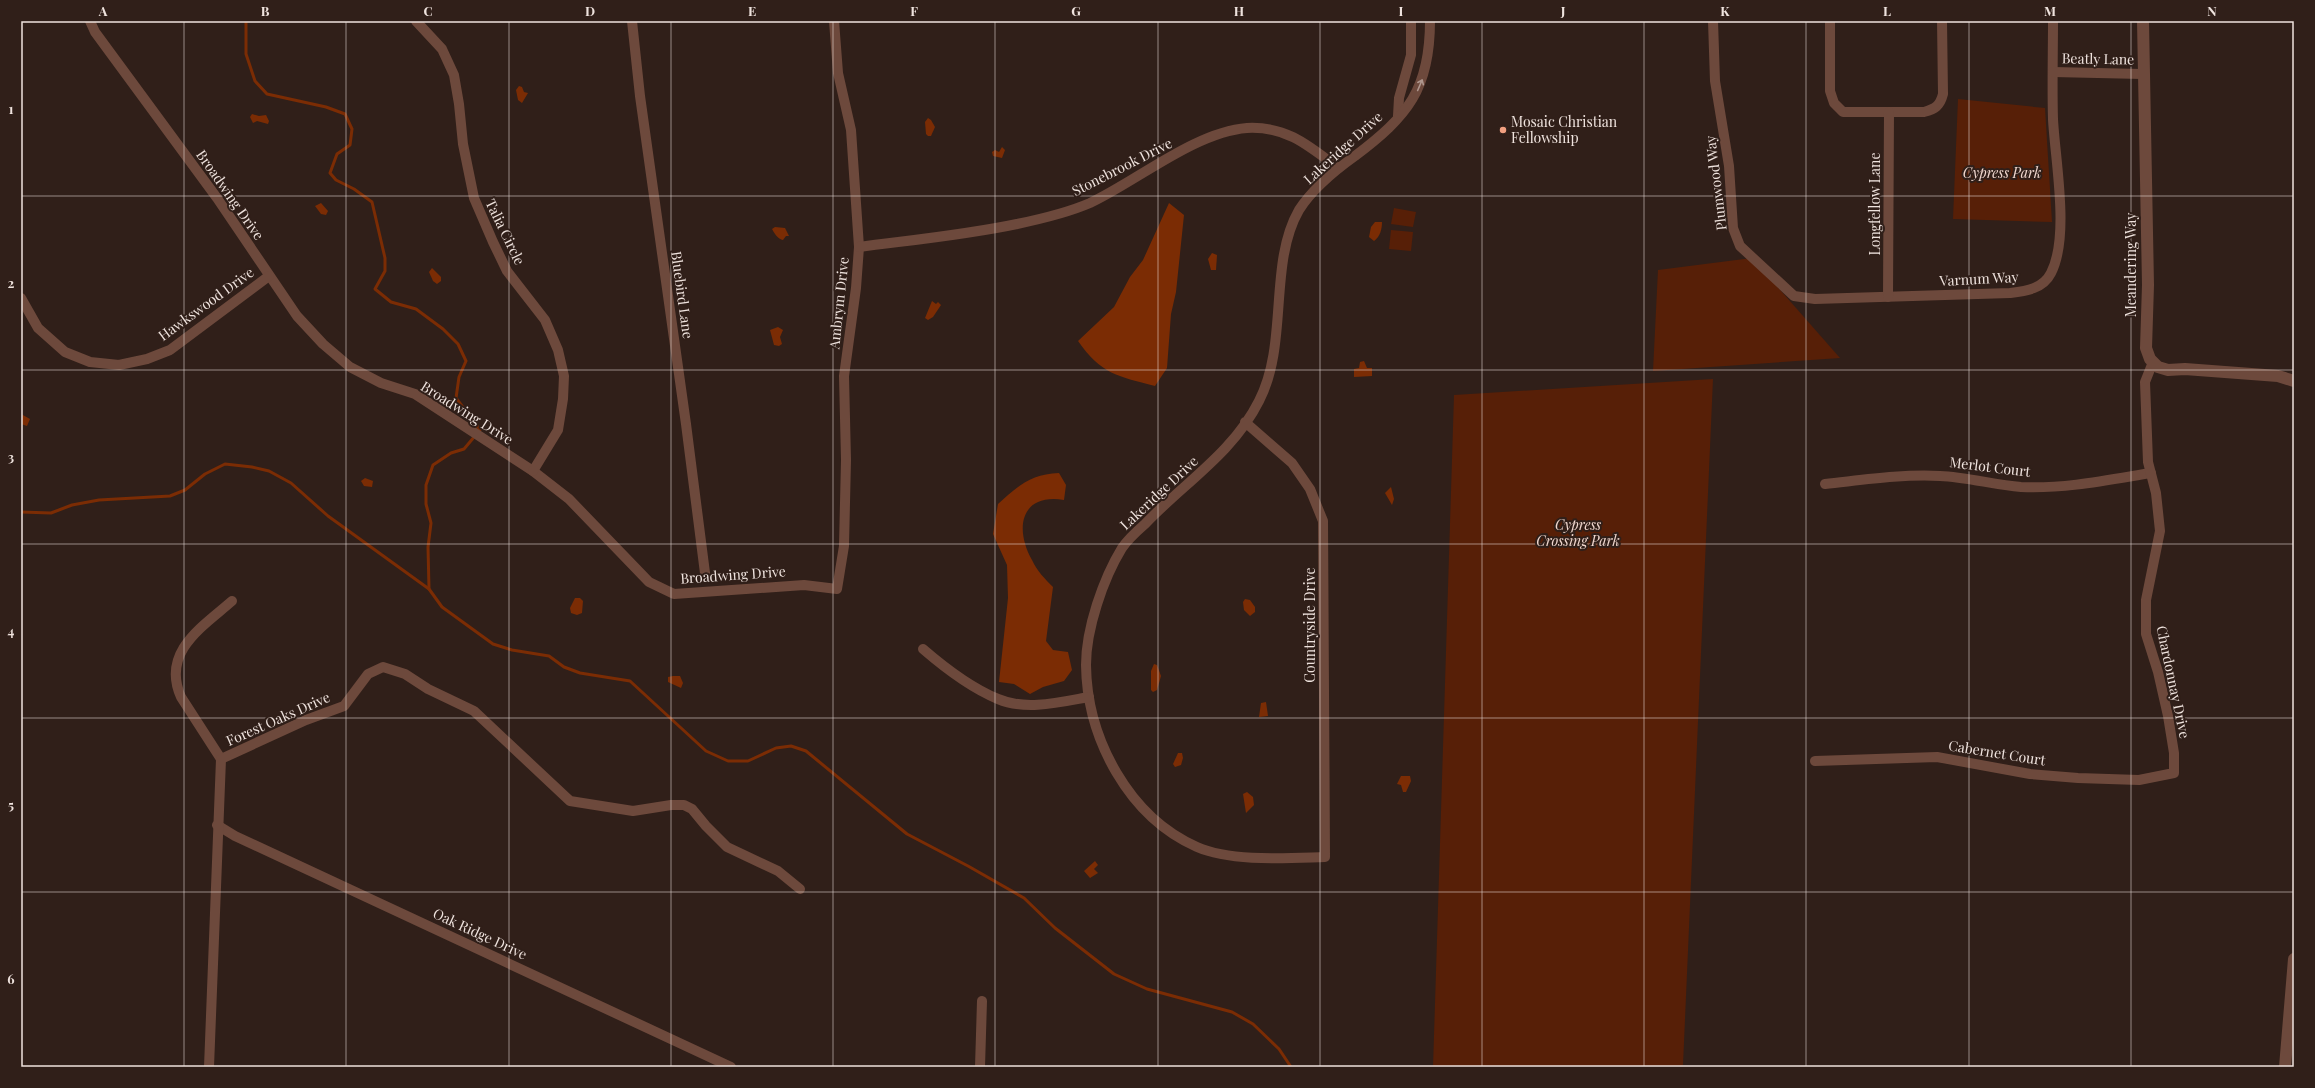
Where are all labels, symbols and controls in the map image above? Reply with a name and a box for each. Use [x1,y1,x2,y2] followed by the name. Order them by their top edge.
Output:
[98,2,108,19] text: A
[261,2,270,19] text: B
[423,2,433,19] text: C
[585,2,595,19] text: D
[748,2,756,19] text: E
[910,2,918,19] text: F
[1071,2,1081,19] text: G
[1234,2,1244,19] text: H
[1399,2,1404,19] text: I
[1560,2,1566,19] text: J
[1720,2,1730,19] text: K
[1883,2,1891,19] text: L
[2044,2,2056,19] text: M
[2207,2,2217,19] text: N
[2062,48,2134,69] street label: Beatly Lane
[1417,79,1425,91] one-way arrow
[9,100,14,117] text: 1
[1299,107,1386,188] street label: Lakeridge Drive
[1511,112,1618,147] place label: Mosaic Christian Fellowship
[1498,125,1508,135] marker: Mosaic Christian Fellowship
[1068,133,1175,200] street label: Stonebrook Drive
[1700,134,1731,232] street label: Plumwood Way
[192,146,268,243] street label: Broadwing Drive
[1865,153,1884,256] street label: Longfellow Lane
[1963,163,2041,182] park label: Cypress Park
[481,196,530,268] street label: Talia Circle
[2121,213,2140,317] street label: Meandering Way
[667,250,698,340] street label: Bluebird Lane
[824,256,853,351] street label: Ambrym Drive
[154,262,257,345] street label: Hawkswood Drive
[1938,267,2019,290] street label: Varnum Way
[8,274,15,291] text: 2
[417,377,517,449] street label: Broadwing Drive
[8,448,14,465] text: 3
[1116,452,1202,534] street label: Lakeridge Drive
[1949,452,2033,481] street label: Merlot Court
[1536,515,1620,550] park label: Cypress Crossing Park
[680,561,786,588] street label: Broadwing Drive
[1300,567,1319,683] street label: Countryside Drive
[8,622,15,639] text: 4
[2152,624,2195,740] street label: Chardonnay Drive
[223,687,333,750] street label: Forest Oaks Drive
[1947,735,2048,770] street label: Cabernet Court
[8,796,14,813] text: 5
[430,903,530,964] street label: Oak Ridge Drive
[7,970,15,987] text: 6

